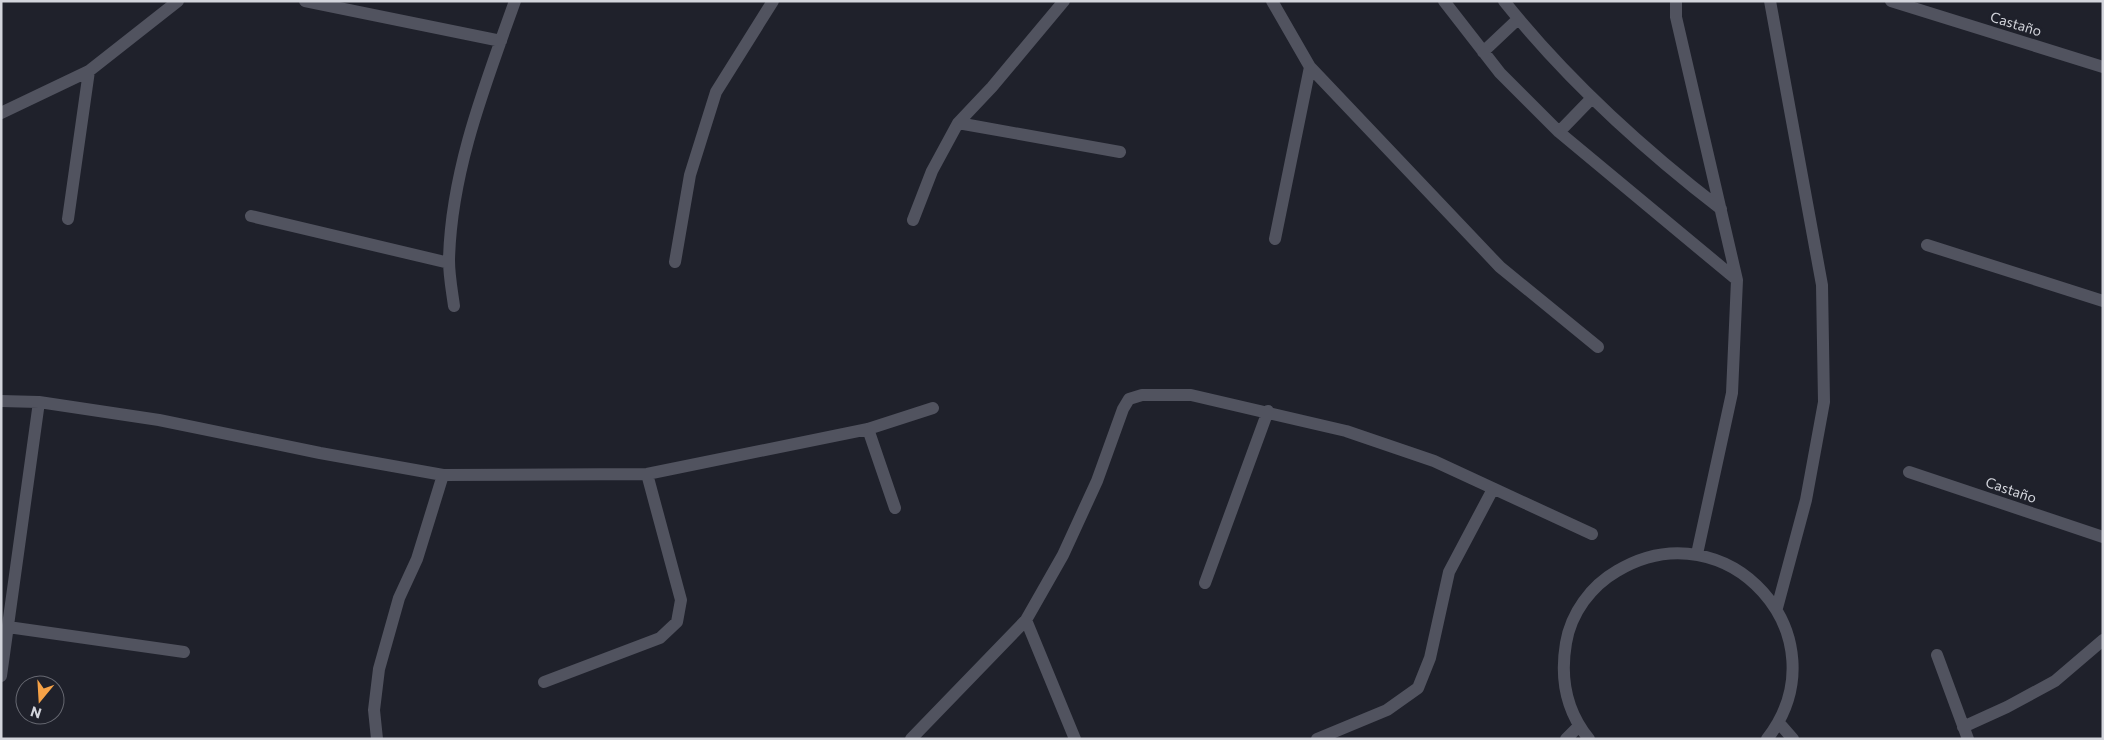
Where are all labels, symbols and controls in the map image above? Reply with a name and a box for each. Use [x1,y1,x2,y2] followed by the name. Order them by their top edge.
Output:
[1988,8,2044,39] street label: Castaño
[1983,473,2039,506] street label: Castaño
[15,675,65,725] north arrow
[28,703,43,723] text: N

